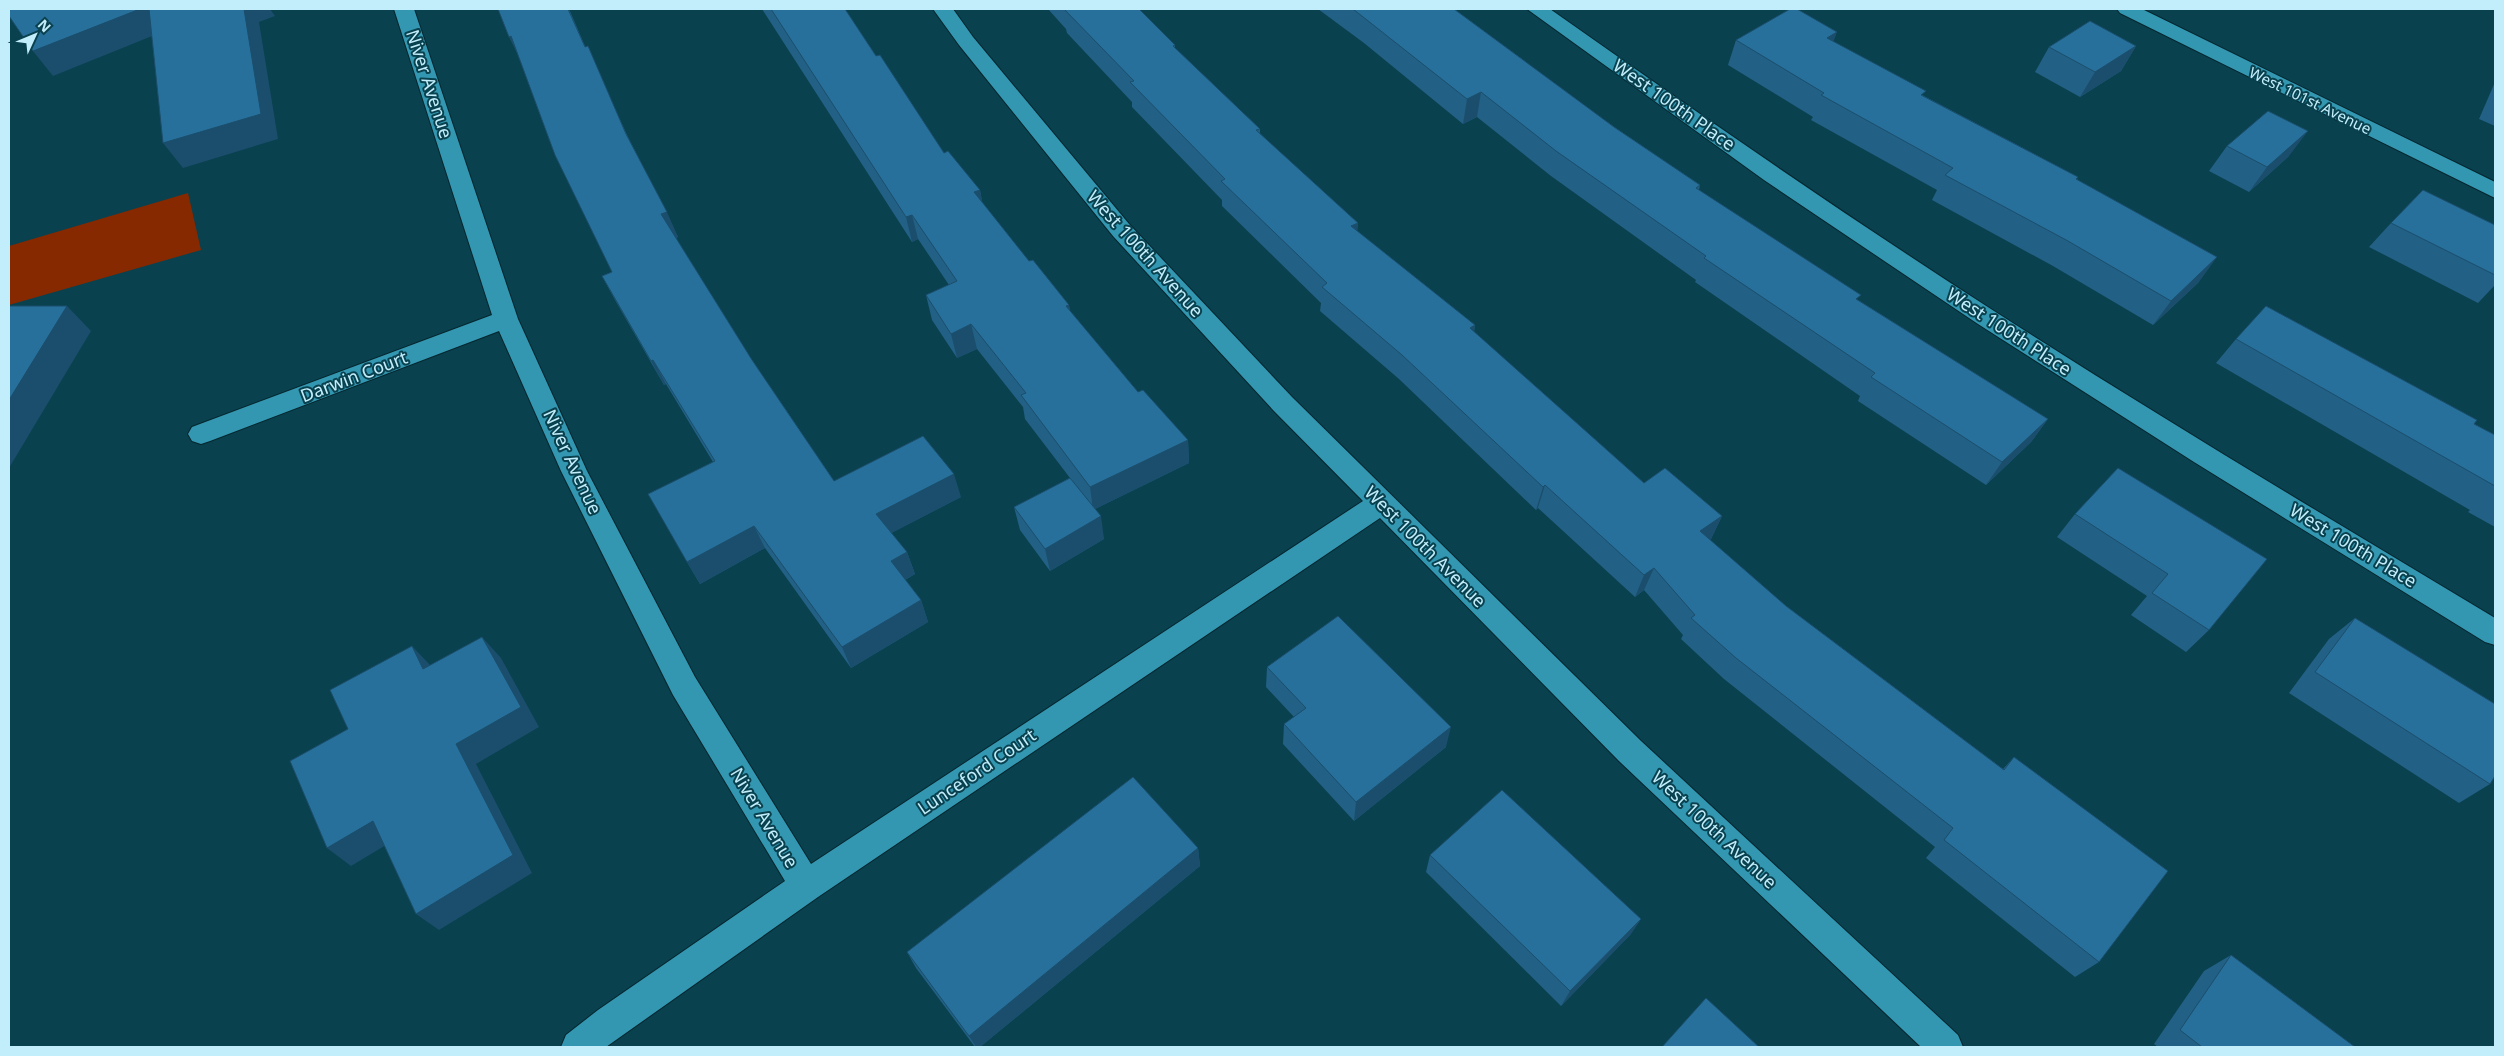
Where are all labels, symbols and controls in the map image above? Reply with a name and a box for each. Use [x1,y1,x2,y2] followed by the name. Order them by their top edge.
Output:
[10,10,60,60] north arrow
[34,15,56,36] text: N
[401,26,459,141] street label: Niver Avenue
[1609,53,1740,155] street label: West 100th Place
[2246,62,2375,138] street label: West 101st Avenue
[1082,185,1209,322] street label: West 100th Avenue
[1943,282,2076,380] street label: West 100th Place
[297,345,411,407] street label: Darwin Court
[538,405,608,518] street label: Niver Avenue
[1360,480,1492,612] street label: West 100th Avenue
[2286,498,2421,592] street label: West 100th Place
[913,722,1041,820] street label: Lunceford Court
[725,763,804,872] street label: Niver Avenue
[1647,765,1782,894] street label: West 100th Avenue

